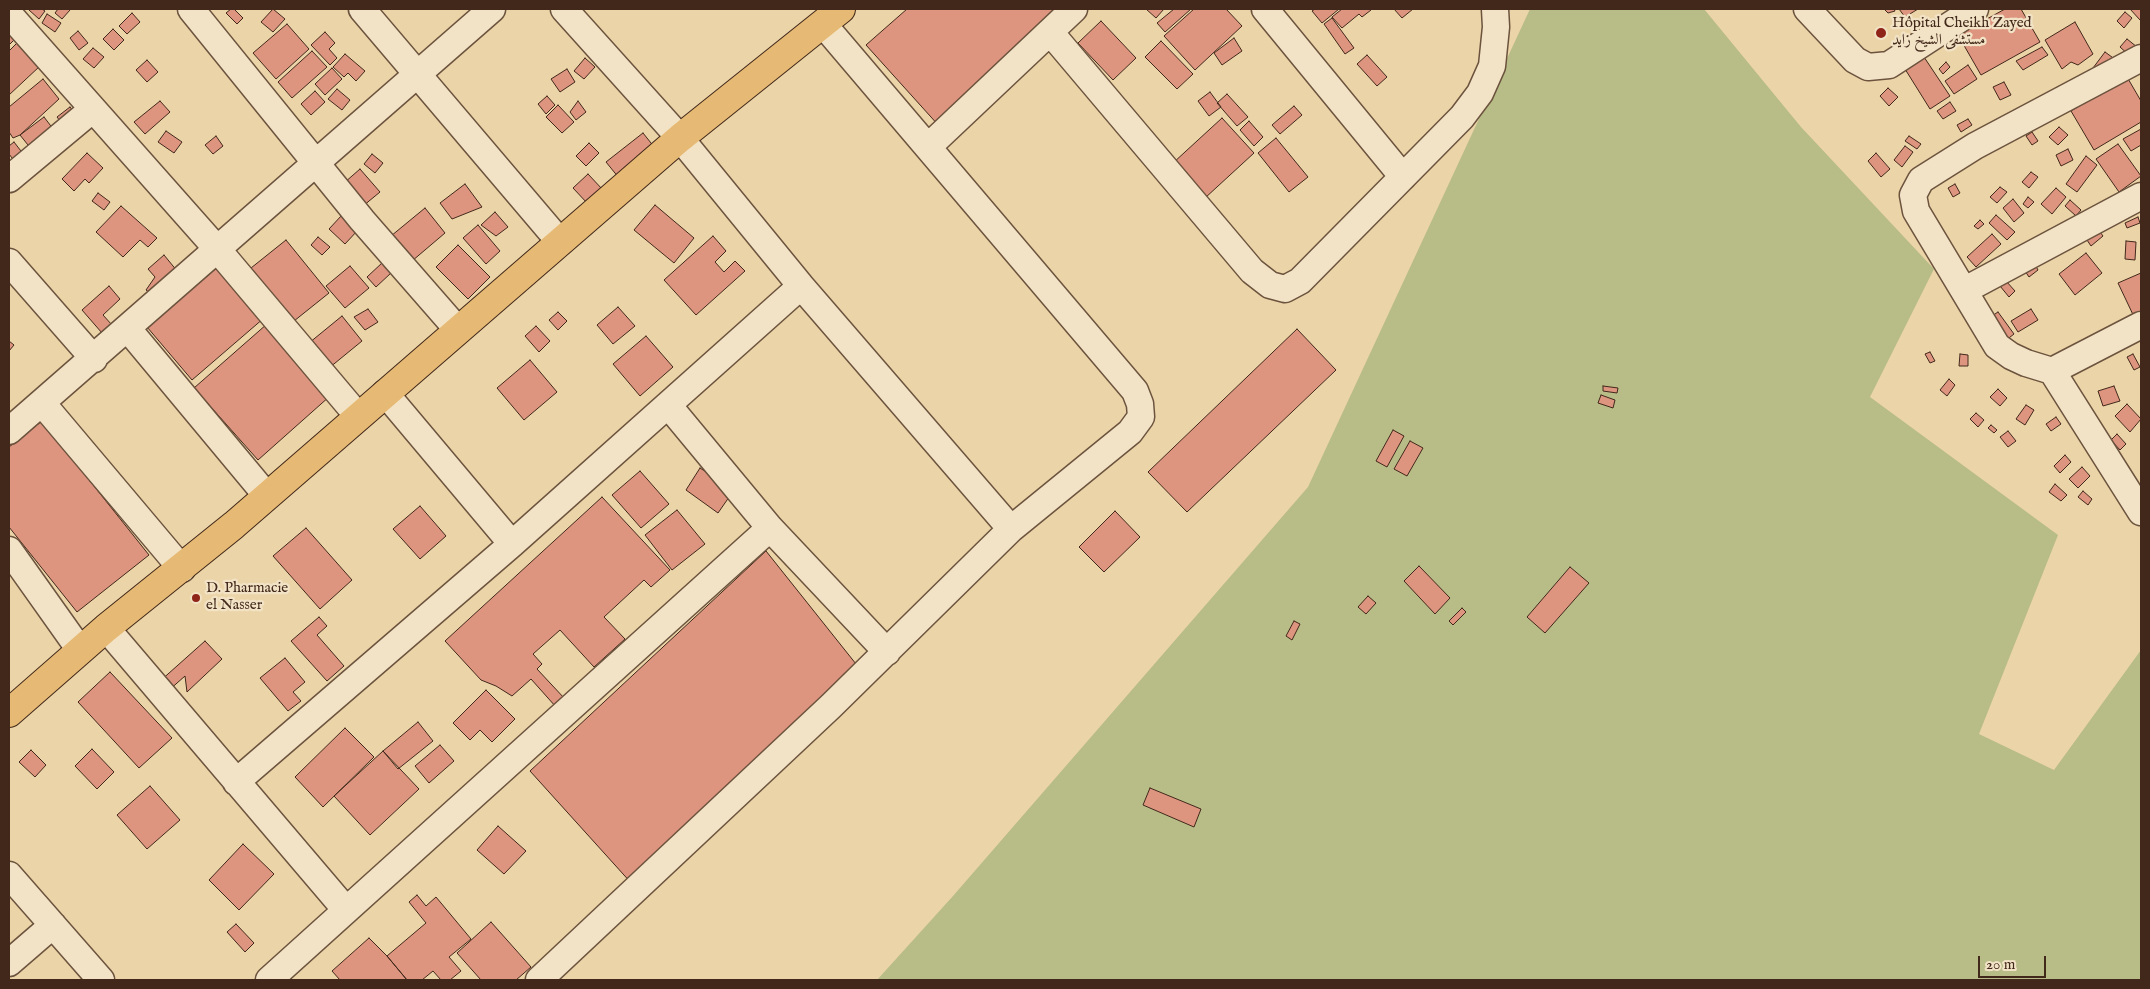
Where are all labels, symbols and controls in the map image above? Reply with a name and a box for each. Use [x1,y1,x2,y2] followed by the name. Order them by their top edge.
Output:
[1892,15,2032,50] place label: Hôpital Cheikh Zayed مستشفى الشيخ زايد
[1874,26,1888,40] marker: Hôpital Cheikh Zayed مستشفى الشيخ زايد
[206,580,288,615] place label: D. Pharmacie el Nasser
[190,592,202,604] marker: D. Pharmacie el Nasser
[1980,946,2048,978] scale bar
[1986,955,2015,974] text: 20 m

